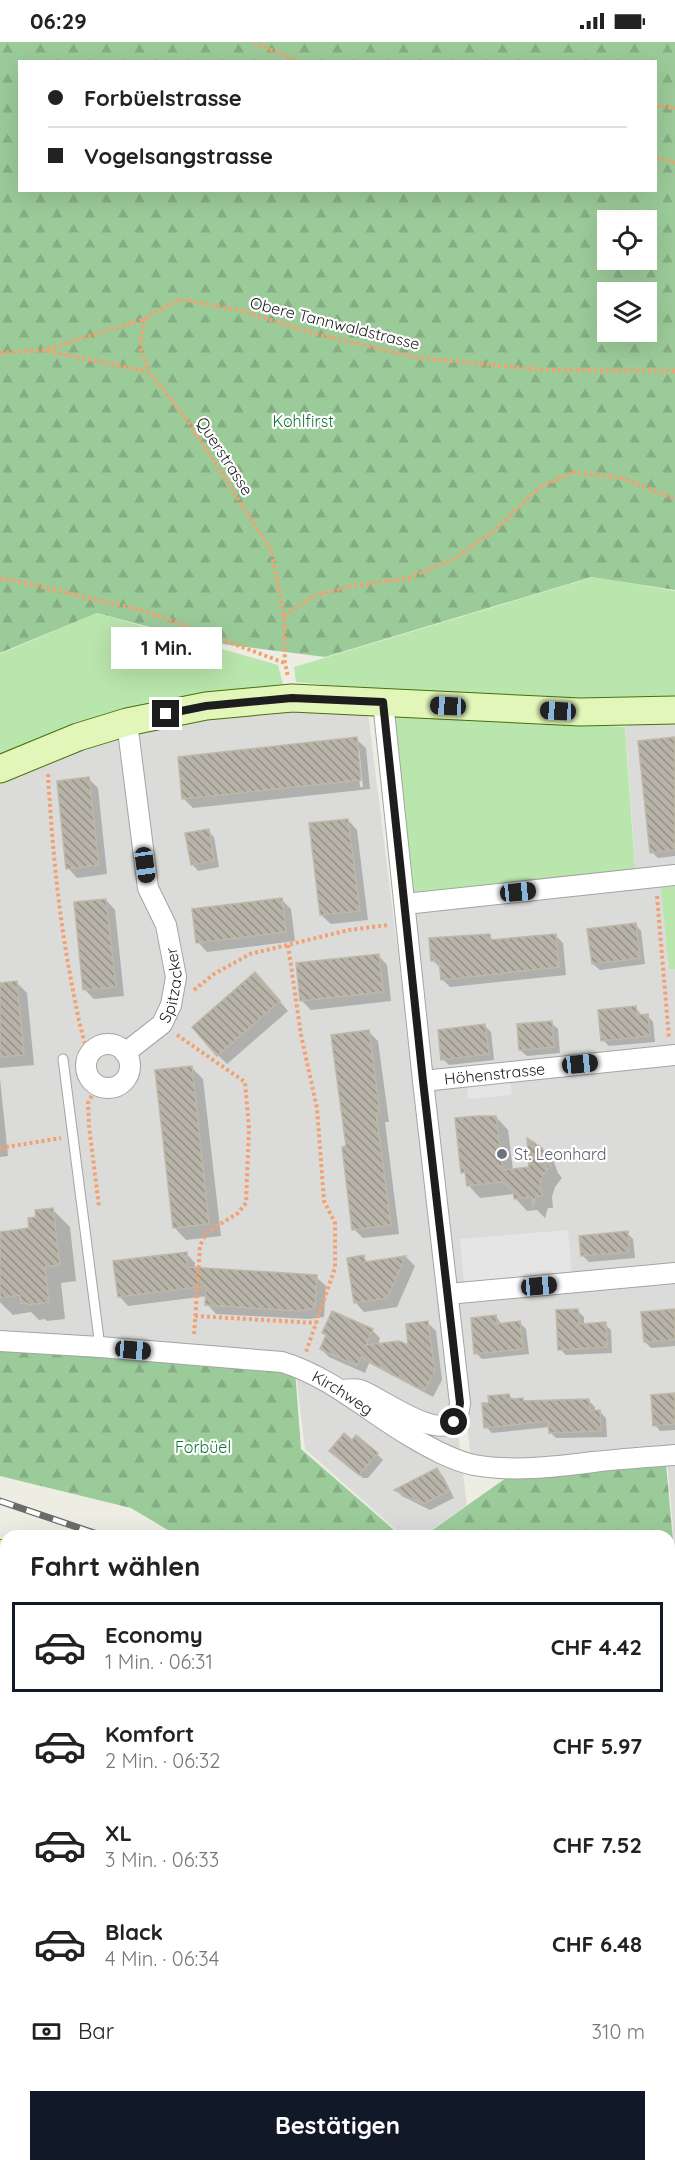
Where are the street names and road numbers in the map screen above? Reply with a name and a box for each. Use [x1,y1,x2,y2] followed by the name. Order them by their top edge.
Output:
[248,292,422,354] street label: Obere Tannwaldstrasse
[192,413,258,499] street label: Querstrasse
[154,946,186,1026] street label: Spitzacker
[443,1058,546,1089] street label: Höhenstrasse
[309,1366,377,1419] street label: Kirchweg

